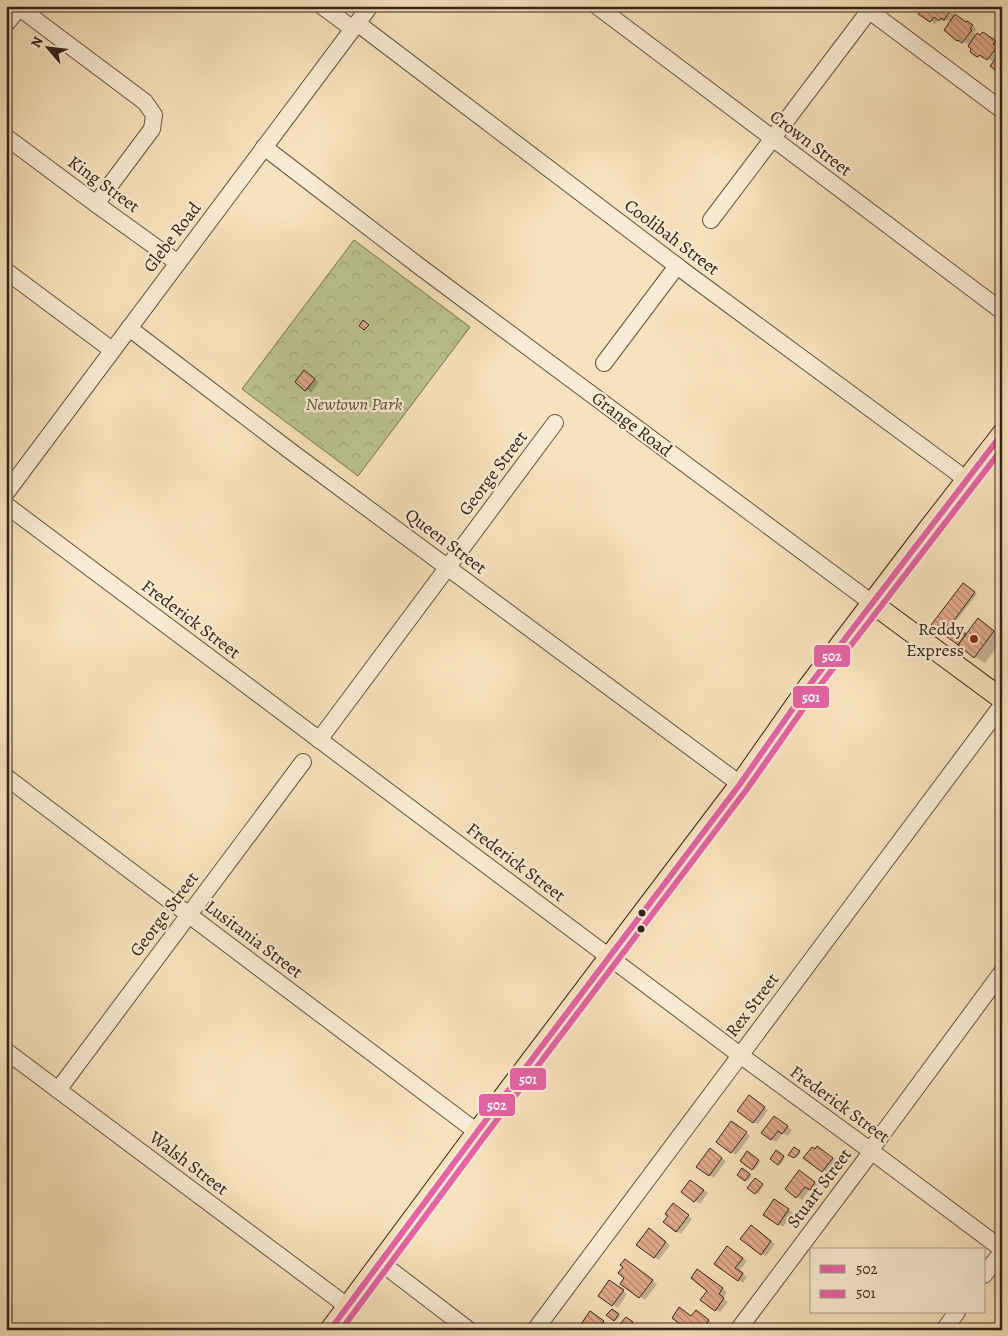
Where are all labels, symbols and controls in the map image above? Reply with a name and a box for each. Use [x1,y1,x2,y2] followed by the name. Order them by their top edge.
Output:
[22,22,72,72] north arrow
[26,33,48,51] text: N
[765,104,857,182] street label: Crown Street
[63,150,145,218] street label: King Street
[620,193,724,281] street label: Coolibah Street
[138,197,207,277] street label: Glebe Road
[587,386,677,462] street label: Grange Road
[306,392,402,416] park label: Newtown Park
[453,426,533,520] street label: George Street
[400,502,492,580] street label: Queen Street
[137,574,245,664] street label: Frederick Street
[906,617,965,662] place label: Reddy Express
[968,633,980,645] marker: Reddy Express
[813,644,851,668] line badge: 502
[822,647,842,666] text: 502
[792,685,830,709] line badge: 501
[802,688,820,707] text: 501
[462,817,570,907] street label: Frederick Street
[124,867,204,961] street label: George Street
[200,894,308,984] street label: Lusitania Street
[637,908,647,918] unlabelled marker
[636,924,646,934] unlabelled marker
[720,968,784,1042] street label: Rex Street
[785,1060,895,1148] street label: Frederick Street
[509,1067,547,1091] line badge: 501
[519,1070,537,1089] text: 501
[478,1093,516,1117] line badge: 502
[487,1096,507,1115] text: 502
[144,1125,233,1201] street label: Walsh Street
[781,1143,857,1233] street label: Stuart Street
[810,1248,986,1314] legend
[856,1259,878,1279] text: 502
[856,1283,876,1303] text: 501

